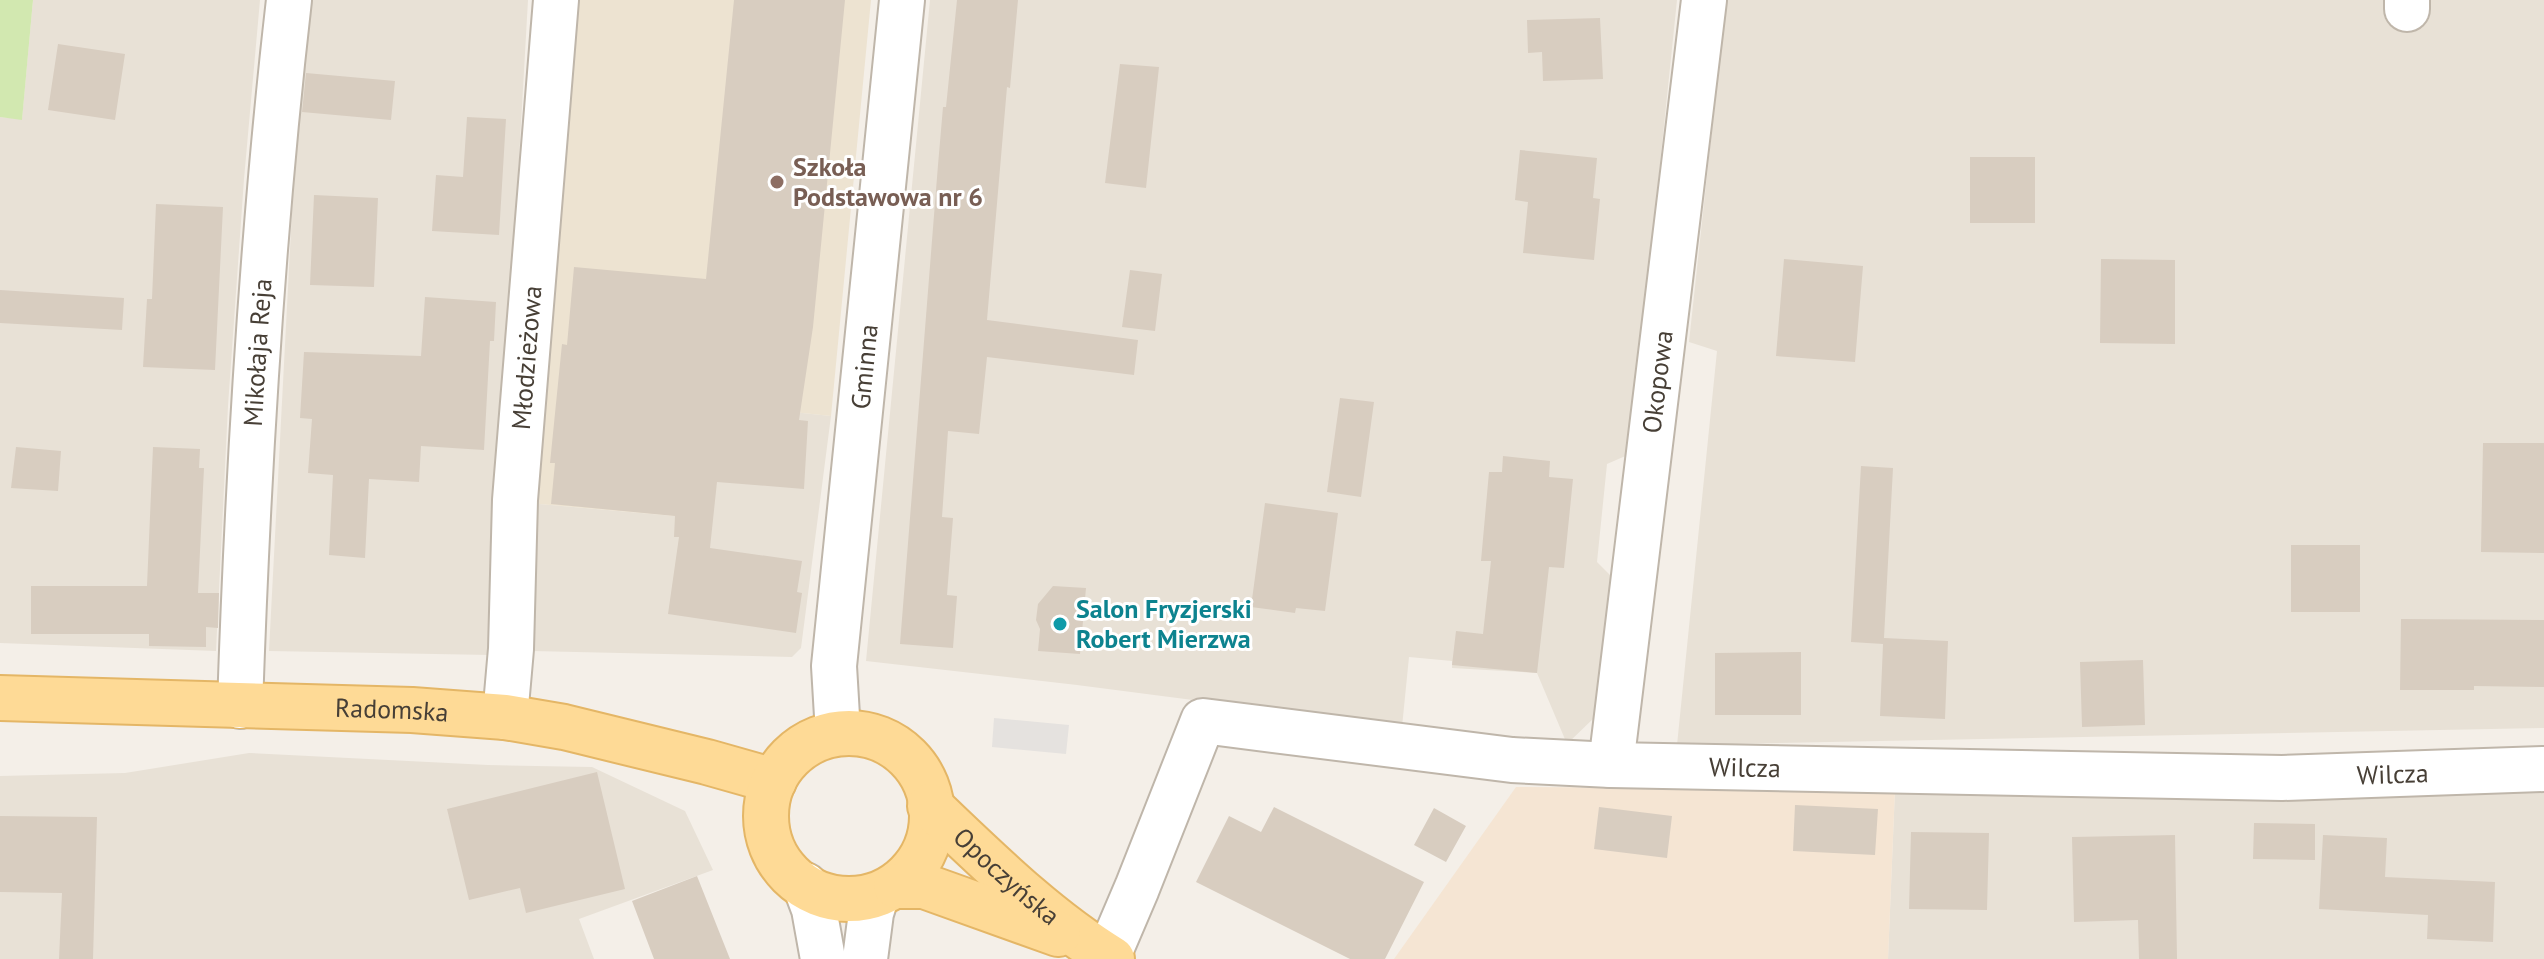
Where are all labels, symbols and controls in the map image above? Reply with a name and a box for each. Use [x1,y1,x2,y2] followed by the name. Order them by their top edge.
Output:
[793,150,983,213] place label: Szkoła Podstawowa nr 6
[768,173,786,191] marker: Szkoła Podstawowa nr 6
[236,277,279,427] street label: Mikołaja Reja
[504,284,549,431] street label: Młodzieżowa
[843,322,885,411] street label: Gminna
[1634,328,1680,435] street label: Okopowa
[1076,592,1252,655] place label: Salon Fryzjerski Robert Mierzwa
[1051,615,1069,633] marker: Salon Fryzjerski Robert Mierzwa
[335,691,450,729] street label: Radomska
[1709,750,1781,784] street label: Wilcza
[2356,756,2429,791] street label: Wilcza
[947,820,1066,932] street label: Opoczyńska

